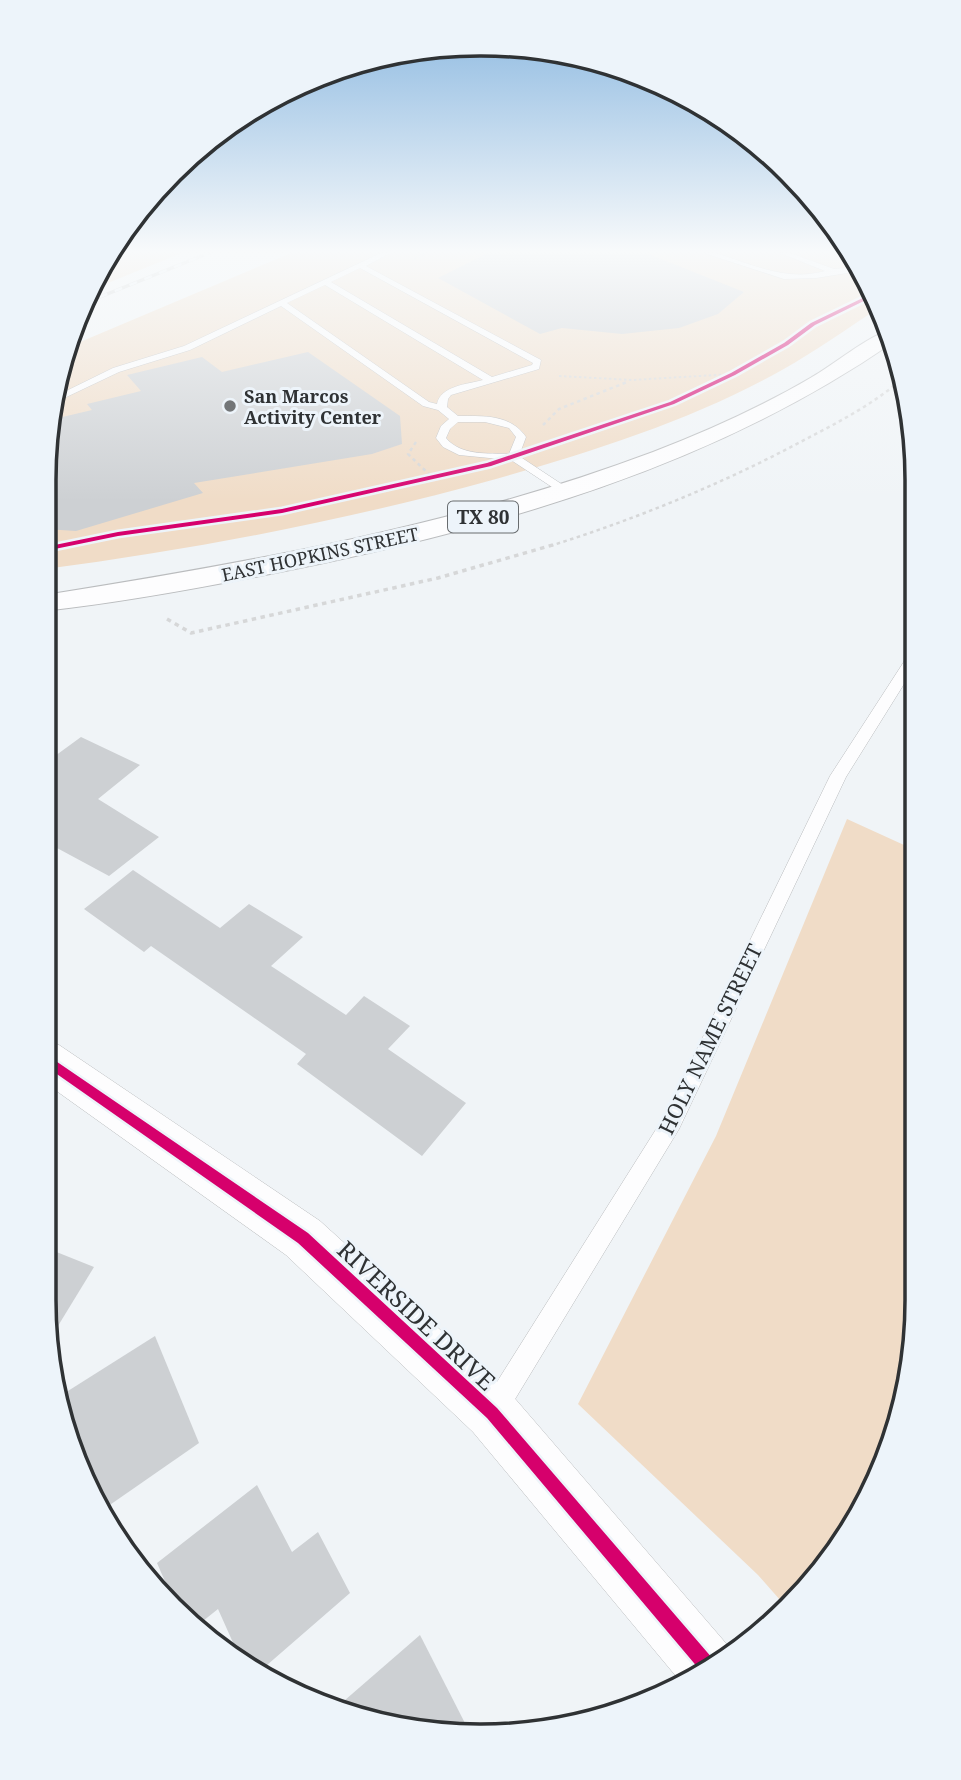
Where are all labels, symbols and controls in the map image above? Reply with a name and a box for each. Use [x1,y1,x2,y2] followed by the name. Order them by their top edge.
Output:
[244,384,382,429] place label: San Marcos Activity Center
[222,398,238,414] marker: San Marcos Activity Center
[448,502,518,532] road number: TX 80
[219,521,421,587] street label: EAST HOPKINS STREET
[652,939,768,1139] street label: HOLY NAME STREET
[331,1233,503,1397] street label: RIVERSIDE DRIVE

